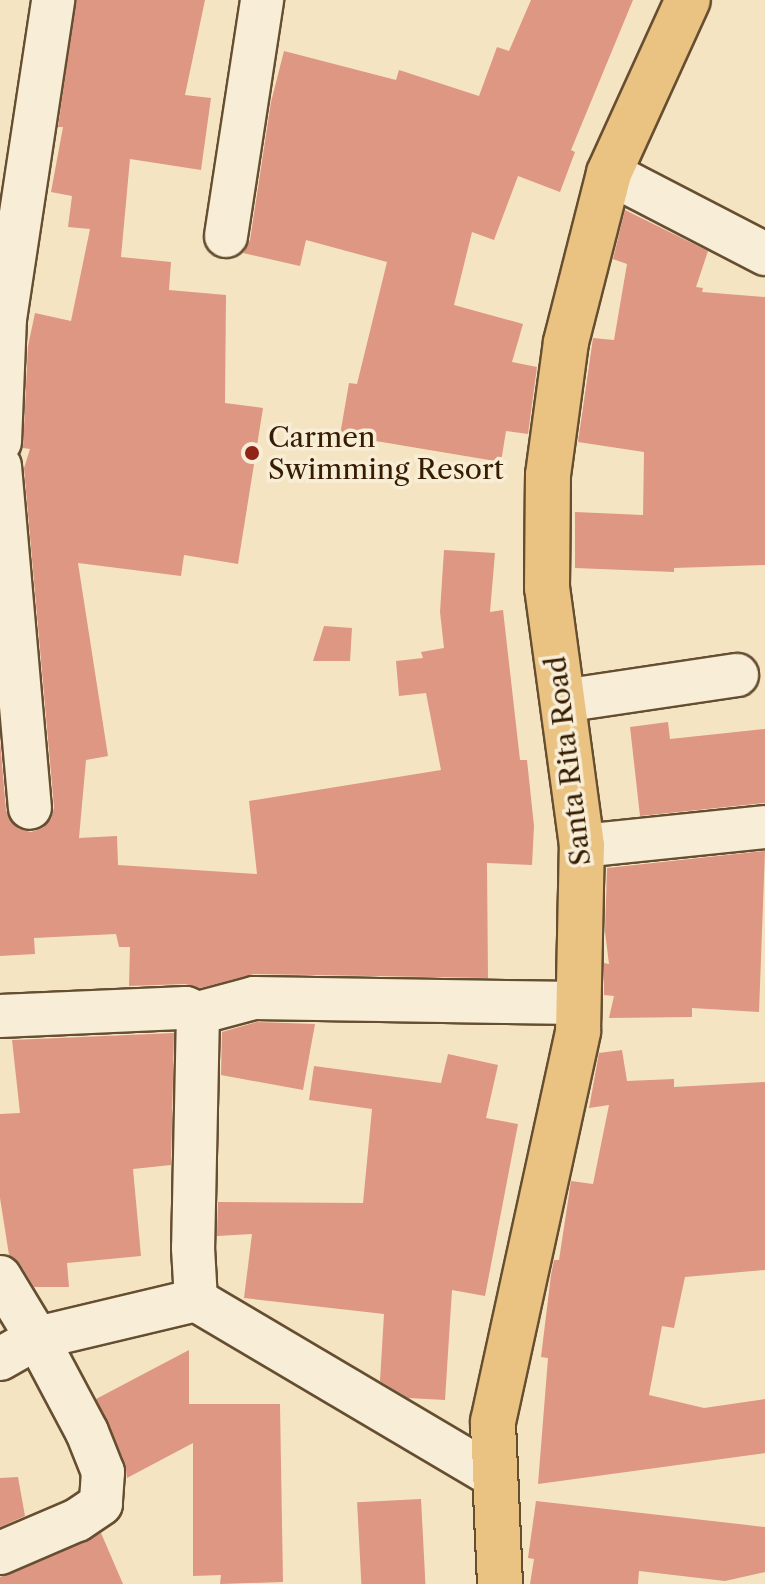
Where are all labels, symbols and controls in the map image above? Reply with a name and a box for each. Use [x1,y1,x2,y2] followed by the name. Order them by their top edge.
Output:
[268,420,504,486] place label: Carmen Swimming Resort
[243,444,261,462] marker: Carmen Swimming Resort
[538,654,598,868] street label: Santa Rita Road

